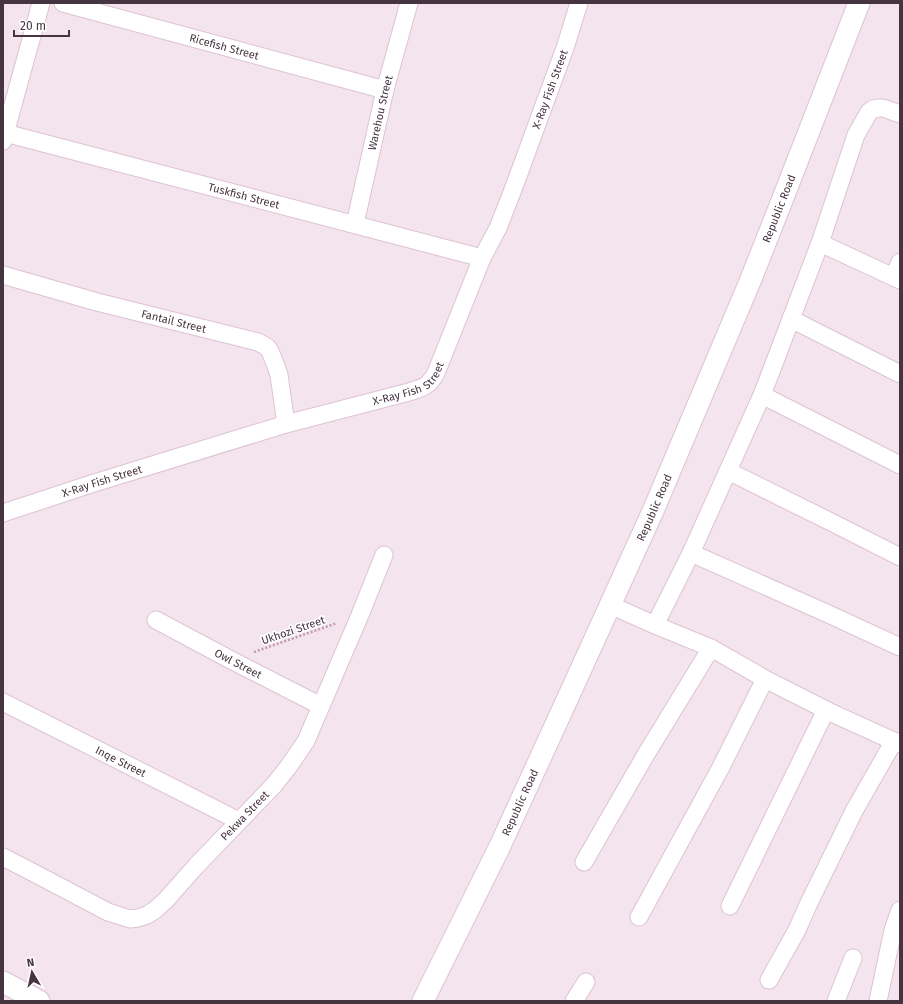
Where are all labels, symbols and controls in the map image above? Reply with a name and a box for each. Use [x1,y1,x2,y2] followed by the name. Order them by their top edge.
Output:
[14,12,69,38] scale bar
[20,19,46,33] text: 20 m
[188,31,260,63] street label: Ricefish Street
[530,48,571,131] street label: X-Ray Fish Street
[366,74,396,152] street label: Warehou Street
[760,173,798,245] street label: Republic Road
[207,181,281,212] street label: Tuskfish Street
[140,307,207,336] street label: Fantail Street
[371,360,447,408] street label: X-Ray Fish Street
[60,463,144,500] street label: X-Ray Fish Street
[634,472,675,543] street label: Republic Road
[260,614,327,647] street label: Ukhozi Street
[212,646,264,682] street label: Owl Street
[93,744,148,780] street label: Inqe Street
[500,767,541,838] street label: Republic Road
[218,788,272,843] street label: Pekwa Street
[12,952,52,992] north arrow
[26,956,35,970] text: N

